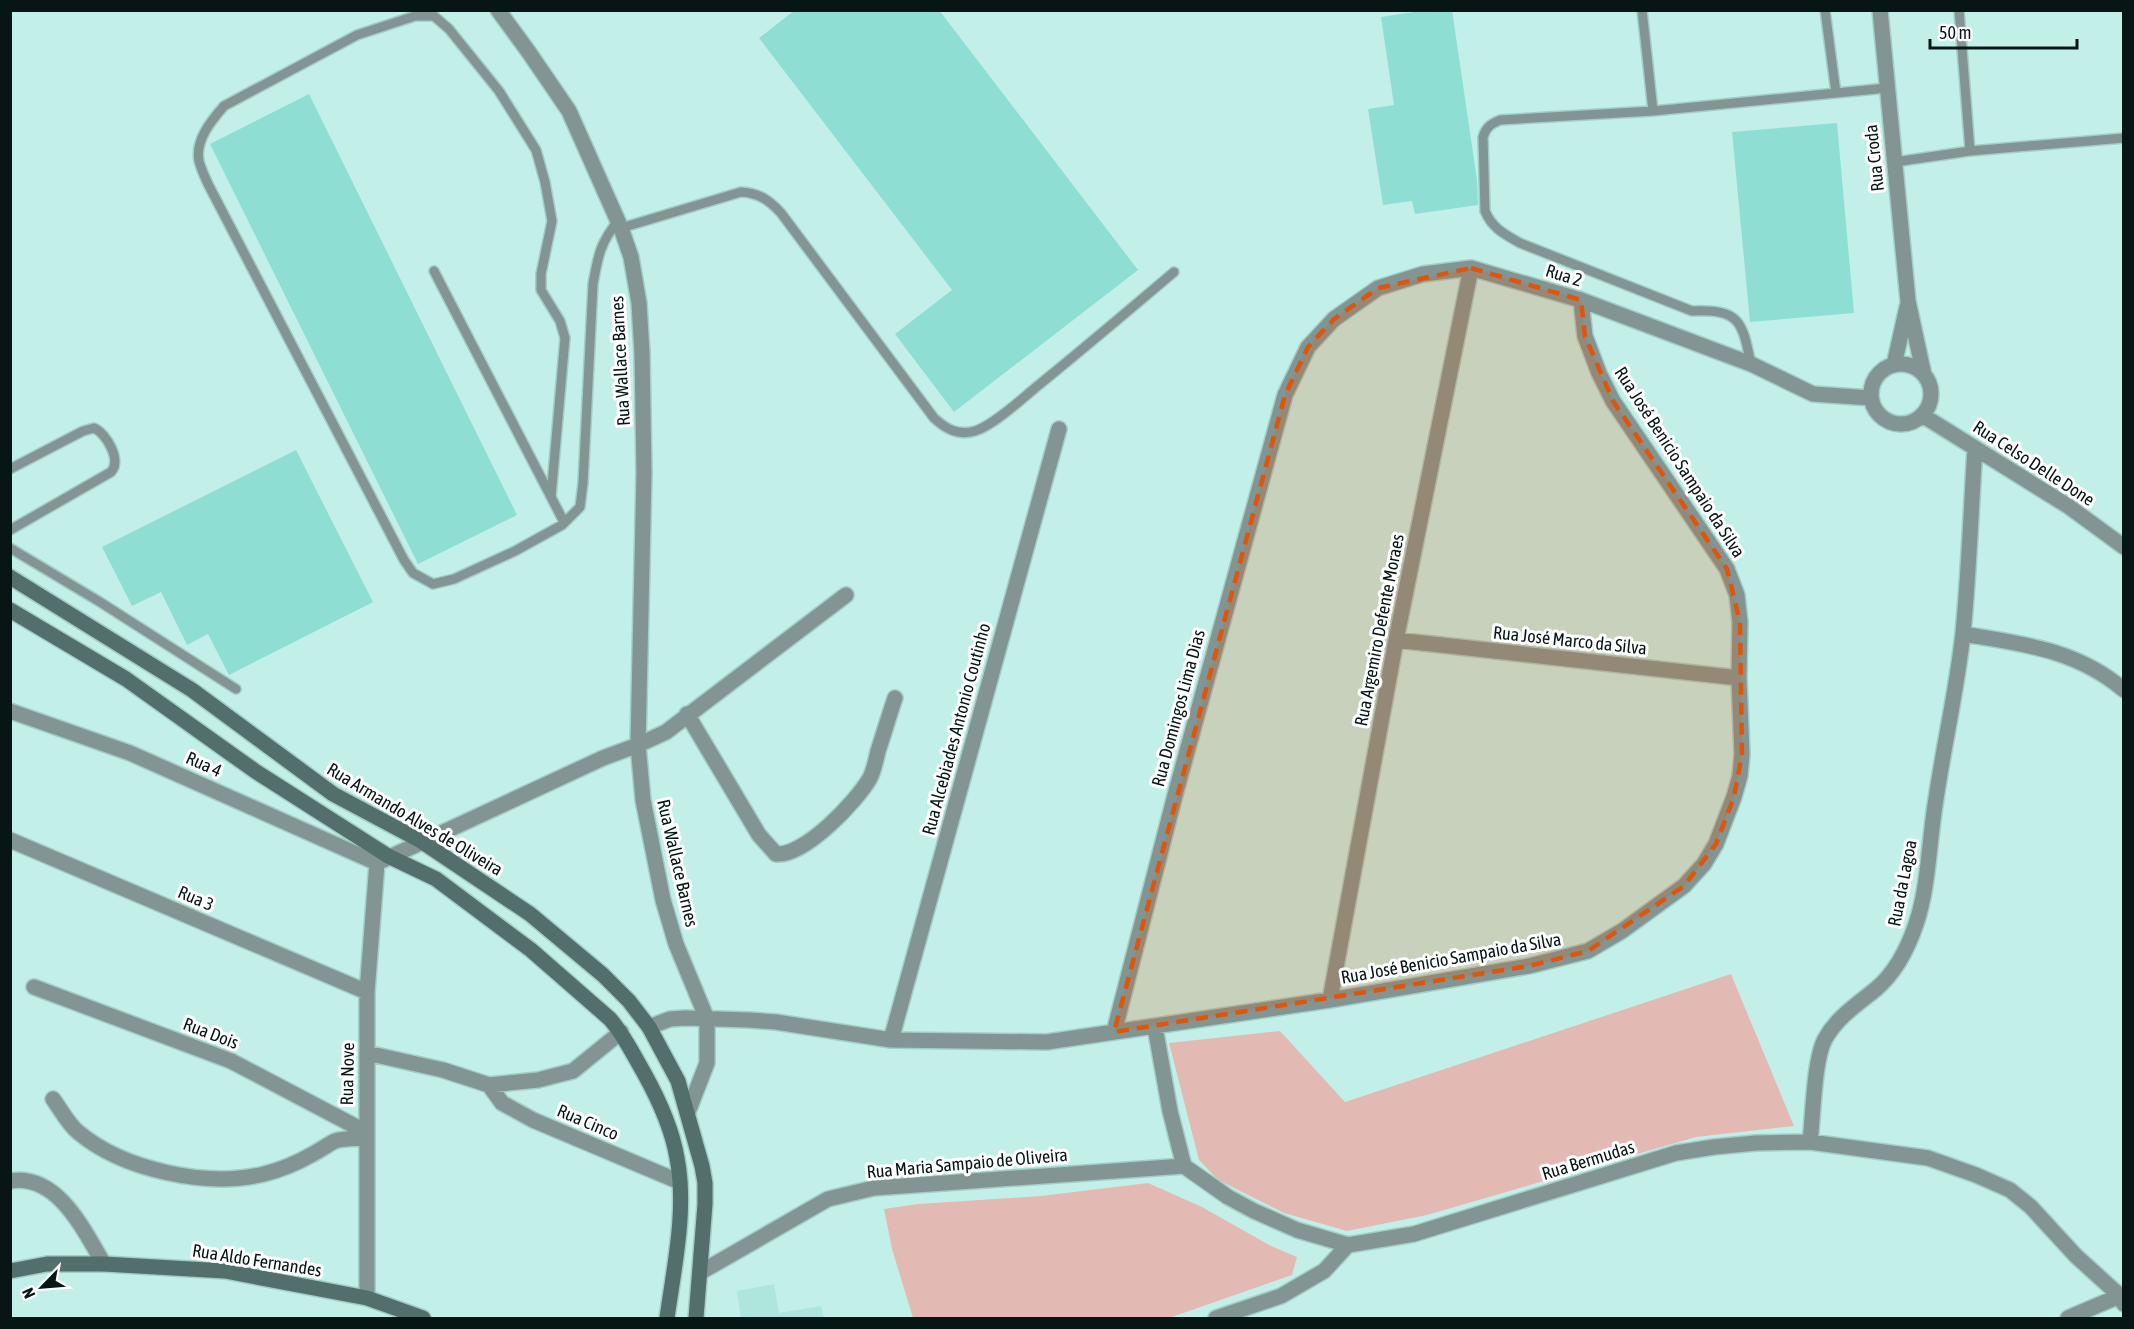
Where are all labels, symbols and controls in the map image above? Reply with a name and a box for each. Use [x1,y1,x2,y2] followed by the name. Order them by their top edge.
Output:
[1930,12,2077,50] scale bar
[1939,22,1971,43] text: 50 m
[1860,123,1888,193] street label: Rua Croda
[1543,260,1585,290] street label: Rua 2
[606,295,634,427] street label: Rua Wallace Barnes
[1610,363,1750,561] street label: Rua José Benicio Sampaio da Silva
[1969,416,2099,510] street label: Rua Celso Delle Done
[1350,532,1408,728] street label: Rua Argemiro Defente Moraes
[918,621,994,837] street label: Rua Alcebiades Antonio Coutinho
[1492,621,1648,659] street label: Rua José Marco da Silva
[1147,627,1209,789] street label: Rua Domingos Lima Dias
[183,747,225,781] street label: Rua 4
[323,758,507,880] street label: Rua Armando Alves de Oliveira
[653,797,703,929] street label: Rua Wallace Barnes
[1883,838,1921,928] street label: Rua da Lagoa
[175,881,217,915] street label: Rua 3
[1339,928,1563,988] street label: Rua José Benicio Sampaio da Silva
[180,1013,242,1053] street label: Rua Dois
[336,1042,358,1106] street label: Rua Nove
[554,1100,622,1144] street label: Rua Cinco
[1539,1136,1637,1184] street label: Rua Bermudas
[866,1144,1068,1182] street label: Rua Maria Sampaio de Oliveira
[191,1239,323,1281] street label: Rua Aldo Fernandes
[12,1257,72,1317] north arrow
[18,1285,39,1301] text: N

